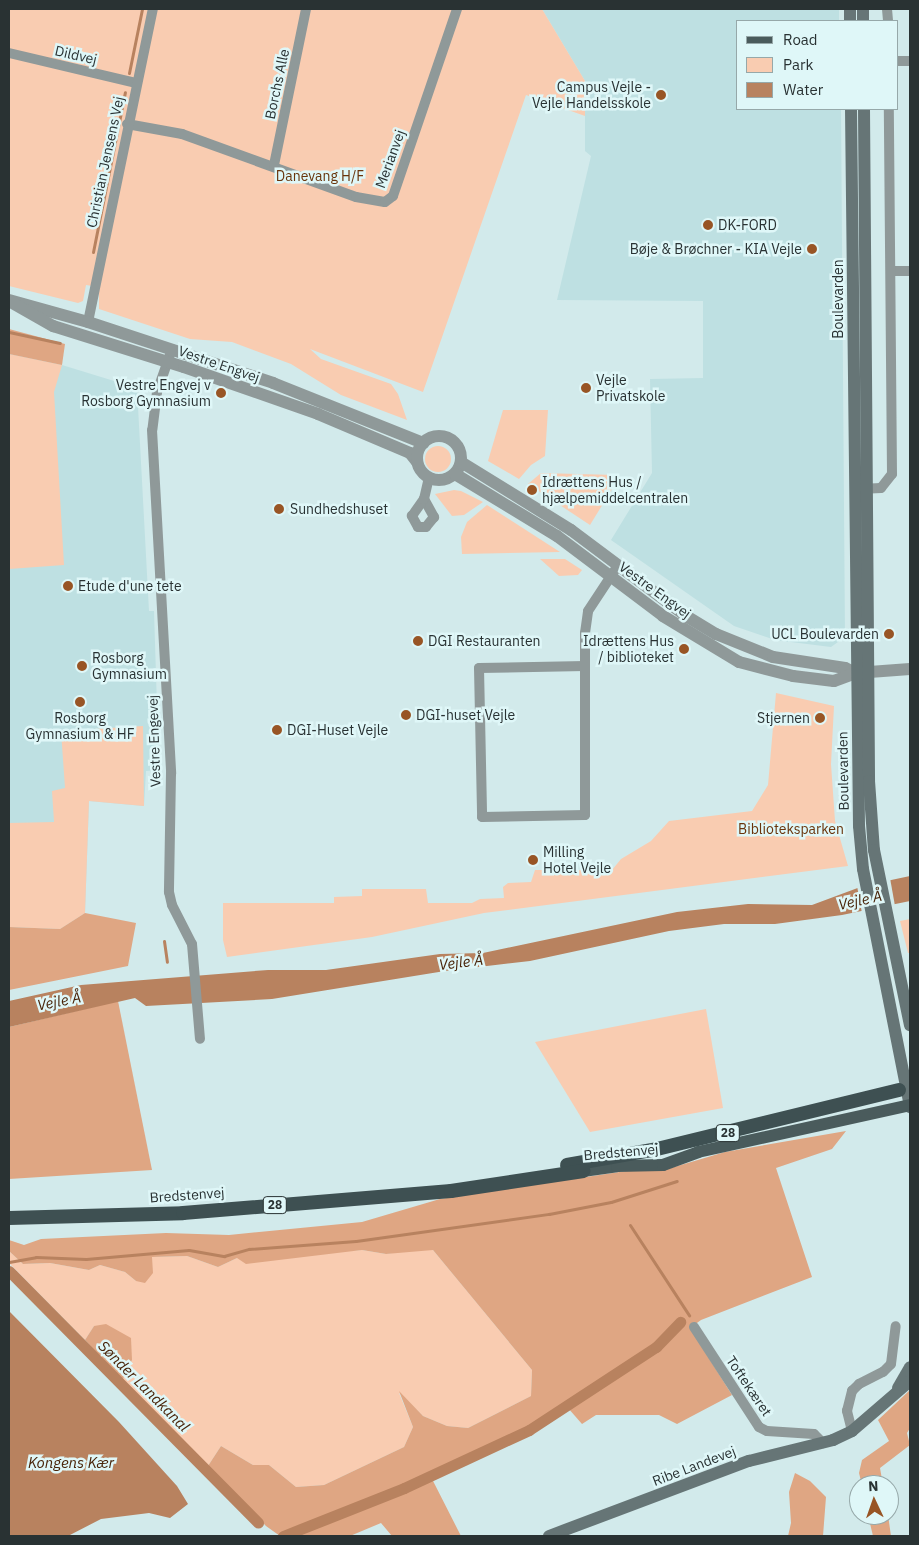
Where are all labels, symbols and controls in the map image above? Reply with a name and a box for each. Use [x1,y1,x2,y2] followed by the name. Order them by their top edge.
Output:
[736,20,899,110] legend
[783,30,818,49] text: Road
[53,42,99,68] street label: Dildvej
[261,47,293,121] street label: Borchs Alle
[783,55,813,74] text: Park
[532,79,651,111] place label: Campus Vejle - Vejle Handelsskole
[783,80,823,99] text: Water
[655,89,667,101] marker: Campus Vejle - Vejle Handelsskole
[83,95,127,229] street label: Christian Jensens Vej
[372,127,408,191] street label: Merianvej
[276,168,364,184] park label: Danevang H/F
[718,217,777,233] place label: DK-FORD
[702,219,714,231] marker: DK-FORD
[630,241,802,257] place label: Bøje & Brøchner - KIA Vejle
[806,243,818,255] marker: Bøje & Brøchner - KIA Vejle
[830,259,846,339] street label: Boulevarden
[176,342,262,386] street label: Vestre Engvej
[596,372,665,404] place label: Vejle Privatskole
[81,377,211,410] place label: Vestre Engvej v Rosborg Gymnasium
[580,382,592,394] marker: Vejle Privatskole
[215,387,227,399] marker: Vestre Engvej v Rosborg Gymnasium
[542,474,688,507] place label: Idrættens Hus / hjælpemiddelcentralen
[526,484,538,496] marker: Idrættens Hus / hjælpemiddelcentralen
[290,501,388,517] place label: Sundhedshuset
[272,502,286,516] marker: Sundhedshuset
[616,558,694,622] street label: Vestre Engvej
[78,578,182,594] place label: Etude d'une tete
[62,580,74,592] marker: Etude d'une tete
[771,626,879,642] place label: UCL Boulevarden
[883,628,895,640] marker: UCL Boulevarden
[428,633,541,649] place label: DGI Restauranten
[583,633,674,666] place label: Idrættens Hus / biblioteket
[412,635,424,647] marker: DGI Restauranten
[678,643,690,655] marker: Idrættens Hus / biblioteket
[92,650,167,682] place label: Rosborg Gymnasium
[76,660,88,672] marker: Rosborg Gymnasium
[144,695,164,787] street label: Vestre Engevej
[74,696,86,708] marker: Rosborg Gymnasium & HF
[416,707,515,723] place label: DGI-huset Vejle
[400,709,412,721] marker: DGI-huset Vejle
[26,710,134,742] place label: Rosborg Gymnasium & HF
[757,710,810,726] place label: Stjernen
[814,712,826,724] marker: Stjernen
[287,722,388,738] place label: DGI-Huset Vejle
[271,724,283,736] marker: DGI-Huset Vejle
[834,731,852,811] street label: Boulevarden
[738,821,844,837] park label: Biblioteksparken
[543,844,611,876] place label: Milling Hotel Vejle
[527,854,539,866] marker: Milling Hotel Vejle
[836,887,884,913] water label: Vejle Å
[438,950,484,974] water label: Vejle Å
[35,988,83,1014] water label: Vejle Å
[716,1124,740,1142] road number: 28
[583,1140,659,1164] street label: Bredstenvej
[149,1184,225,1206] street label: Bredstenvej
[262,1196,288,1214] road number: 28
[95,1337,193,1435] water label: Sønder Landkanal
[723,1353,775,1419] street label: Toftekæret
[650,1442,738,1490] street label: Ribe Landevej
[28,1454,114,1472] water label: Kongens Kær
[849,1475,899,1525] north arrow
[868,1477,879,1495] text: N

